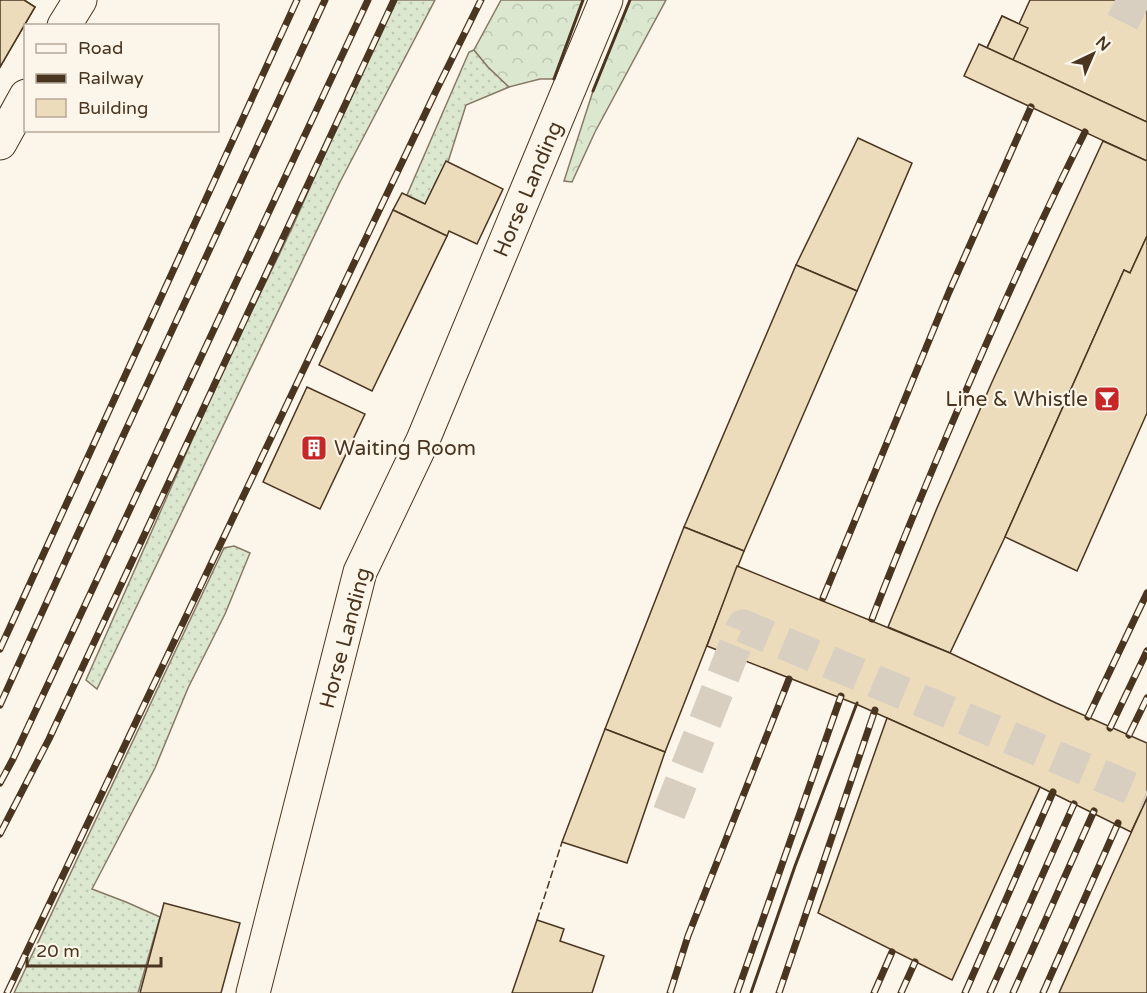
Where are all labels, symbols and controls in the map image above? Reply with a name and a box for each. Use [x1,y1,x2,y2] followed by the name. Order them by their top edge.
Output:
[24,24,219,132] legend
[1063,24,1123,84] north arrow
[1091,32,1114,56] text: N
[78,37,123,59] text: Road
[78,67,144,89] text: Railway
[78,97,148,119] text: Building
[489,118,568,261] street label: Horse Landing
[1092,384,1122,414] bar icon: Line & Whistle
[945,387,1088,412] place label: Line & Whistle
[299,433,329,463] building icon: Waiting Room
[334,436,476,461] place label: Waiting Room
[315,565,376,711] street label: Horse Landing
[27,930,160,968] scale bar
[36,940,80,962] text: 20 m

